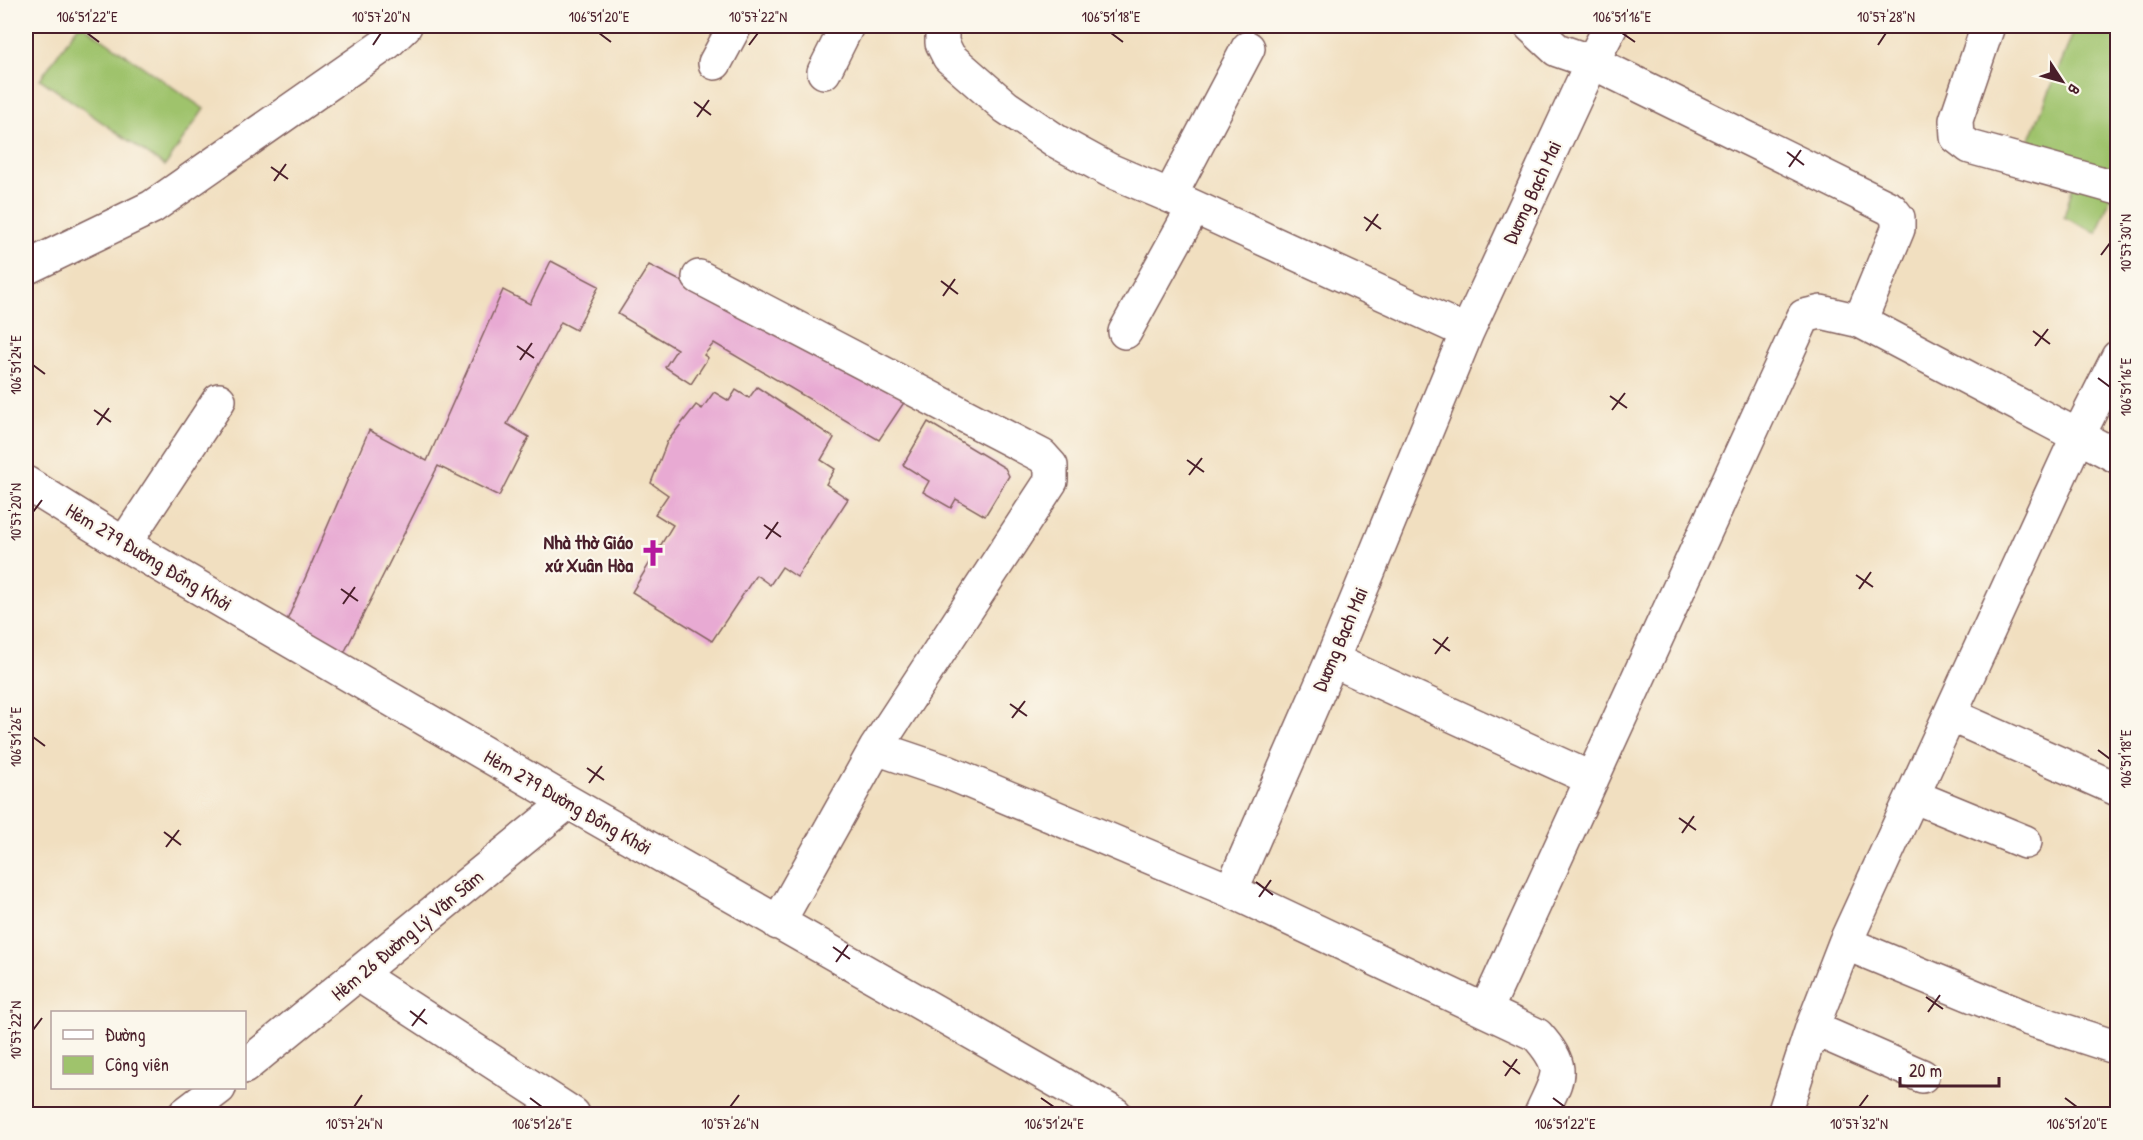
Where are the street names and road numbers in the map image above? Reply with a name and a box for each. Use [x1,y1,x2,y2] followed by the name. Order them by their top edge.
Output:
[1496,136,1567,248] street label: Dương Bạch Mai
[61,496,237,617] street label: Hẻm 279 Đường Đồng Khởi
[1305,582,1374,695] street label: Dương Bạch Mai
[480,743,657,861] street label: Hẻm 279 Đường Đồng Khởi
[325,863,488,1006] street label: Hẻm 26 Đường Lý Văn Sâm

